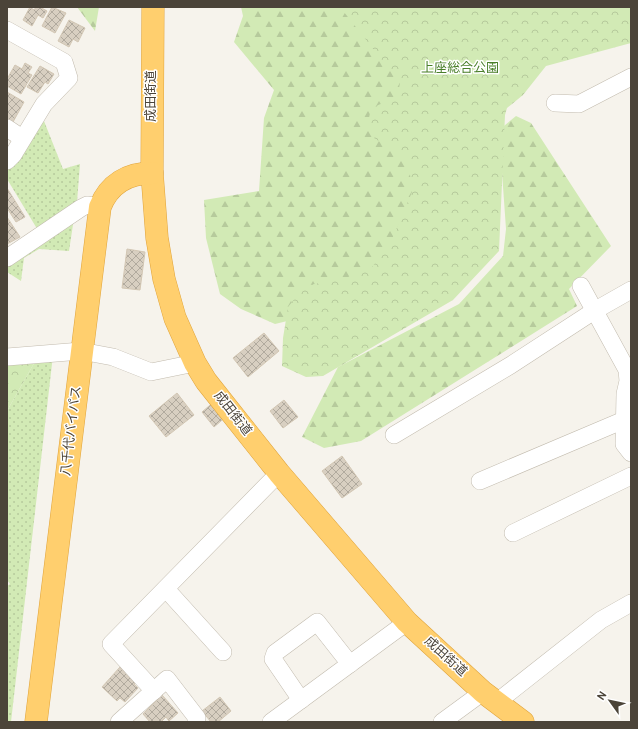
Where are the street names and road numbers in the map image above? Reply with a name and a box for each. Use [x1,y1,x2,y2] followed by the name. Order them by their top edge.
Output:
[144,70,160,122] street label: 成田街道
[58,385,85,477] street label: 八千代バイパス
[210,389,254,439] street label: 成田街道
[420,634,470,680] street label: 成田街道

